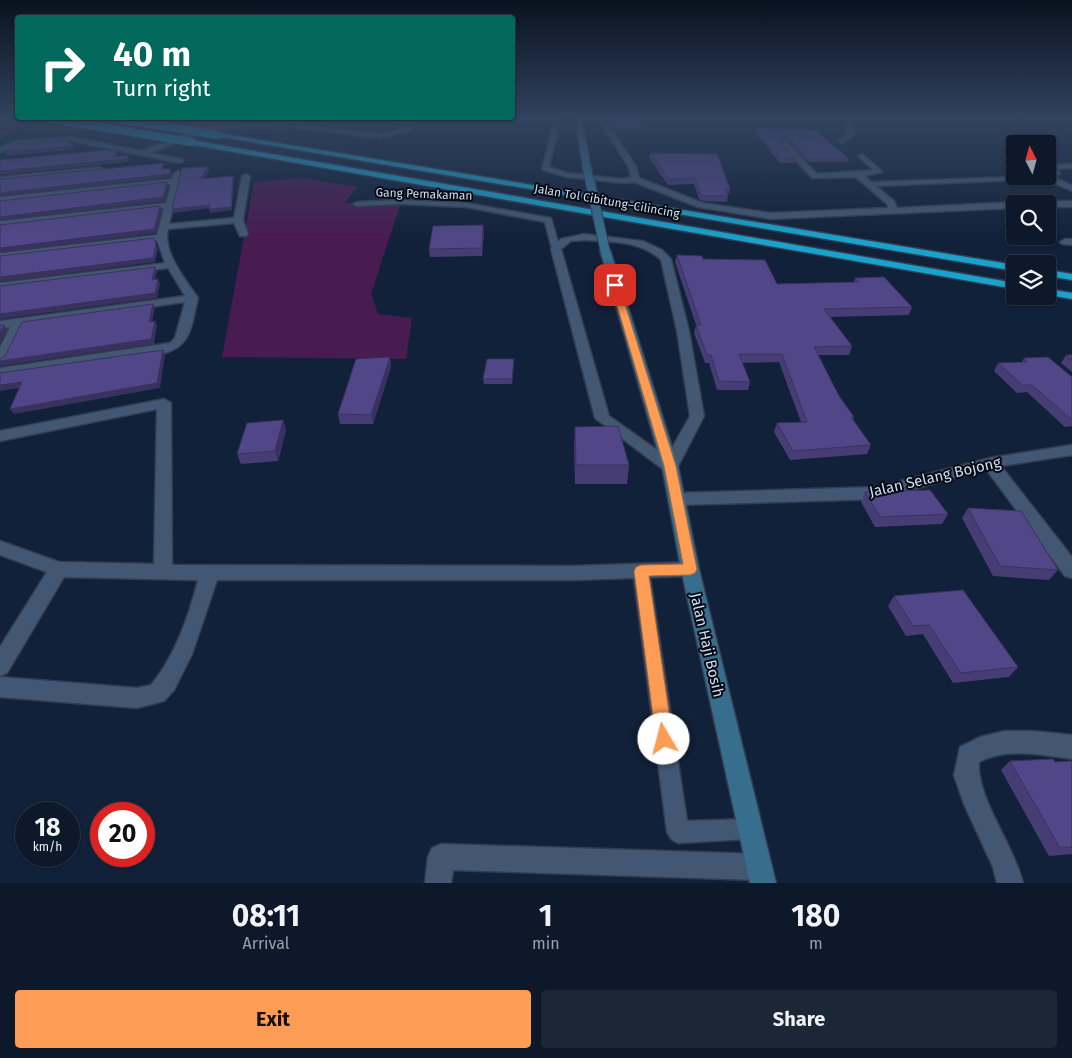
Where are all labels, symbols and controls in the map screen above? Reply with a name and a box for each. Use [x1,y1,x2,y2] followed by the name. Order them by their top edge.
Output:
[113,33,191,75] text: 40 m
[30,35,95,100] icon: right
[113,75,210,102] text: Turn right
[1006,135,1056,185] north arrow
[1006,135,1056,305] map controls
[533,181,681,221] street label: Jalan Tol Cibitung–Cilincing
[375,185,473,203] street label: Gang Pemakaman
[1006,195,1056,245] button: search
[1006,255,1056,305] button: layers
[594,264,636,306] pin
[601,271,629,299] icon: arrive
[867,453,1003,501] street label: Jalan Selang Bojong
[686,591,728,699] street label: Jalan Haji Bosih
[637,712,689,764] position arrow
[90,802,155,867] speed limit sign: 20
[34,813,61,843] text: 18
[33,840,62,854] text: km/h
[232,898,300,934] text: 08:11
[539,898,553,934] text: 1
[791,898,840,934] text: 180
[243,934,289,953] text: Arrival
[532,934,560,953] text: min
[809,934,823,953] text: m
[15,990,531,1048] button: Exit
[541,990,1057,1048] button: Share

